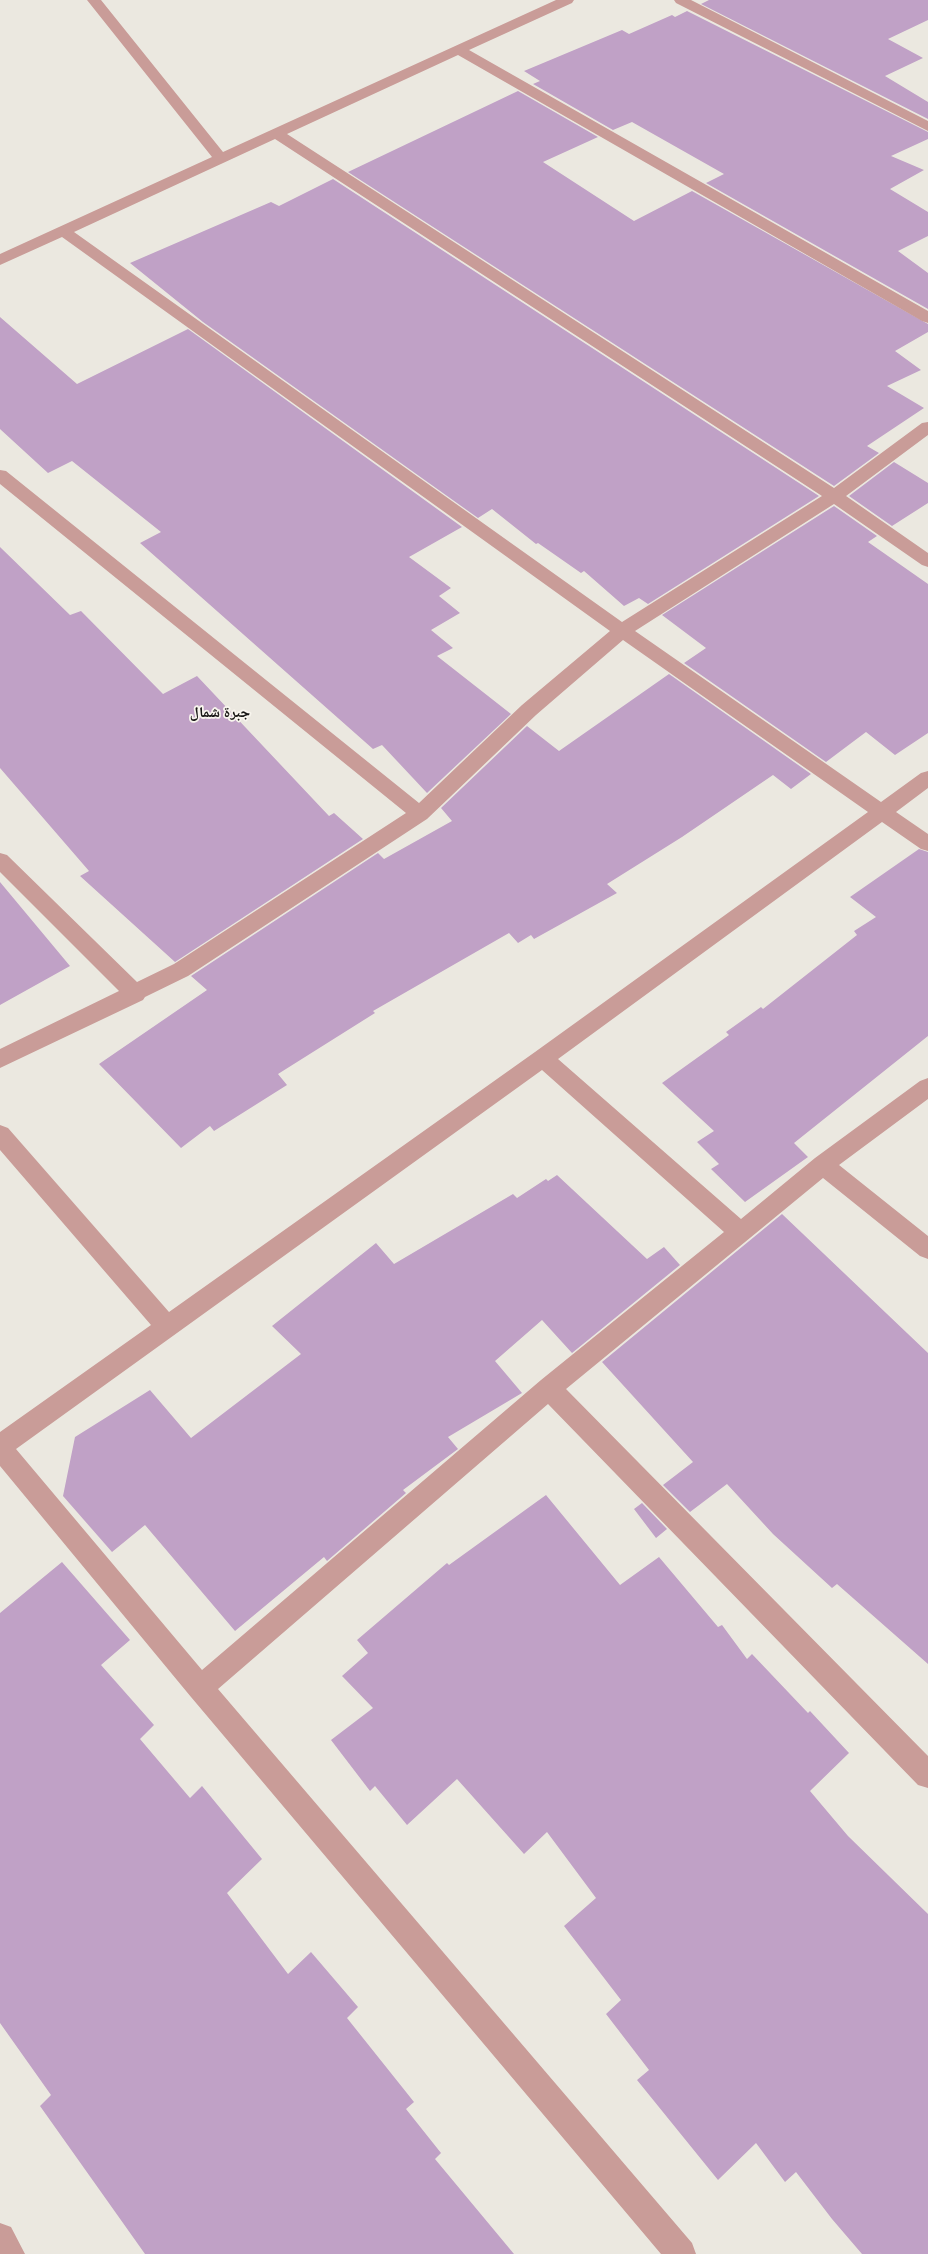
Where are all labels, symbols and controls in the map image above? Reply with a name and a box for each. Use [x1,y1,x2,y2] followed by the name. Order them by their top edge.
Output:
[190,705,250,723] district label: جبرة شمال

